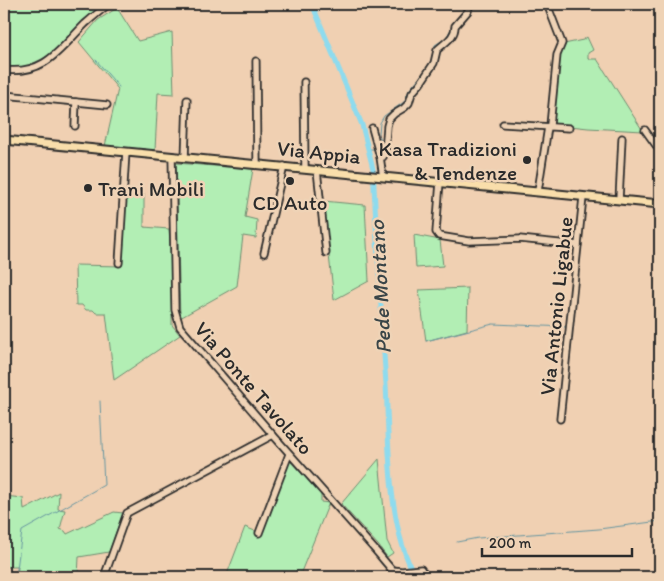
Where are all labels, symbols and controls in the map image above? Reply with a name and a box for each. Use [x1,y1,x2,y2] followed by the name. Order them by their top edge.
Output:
[276,135,362,169] street label: Via Appia
[378,136,517,185] place label: Kasa Tradizioni & Tendenze
[521,154,533,166] marker: Kasa Tradizioni & Tendenze
[284,175,296,187] marker: CD Auto
[98,176,204,201] place label: Trani Mobili
[82,182,94,194] marker: Trani Mobili
[253,190,327,215] place label: CD Auto
[534,215,578,397] street label: Via Antonio Ligabue
[363,219,397,355] water label: Pede Montano
[190,316,318,460] street label: Via Ponte Tavolato
[482,526,632,558] scale bar
[489,534,532,552] text: 200 m

